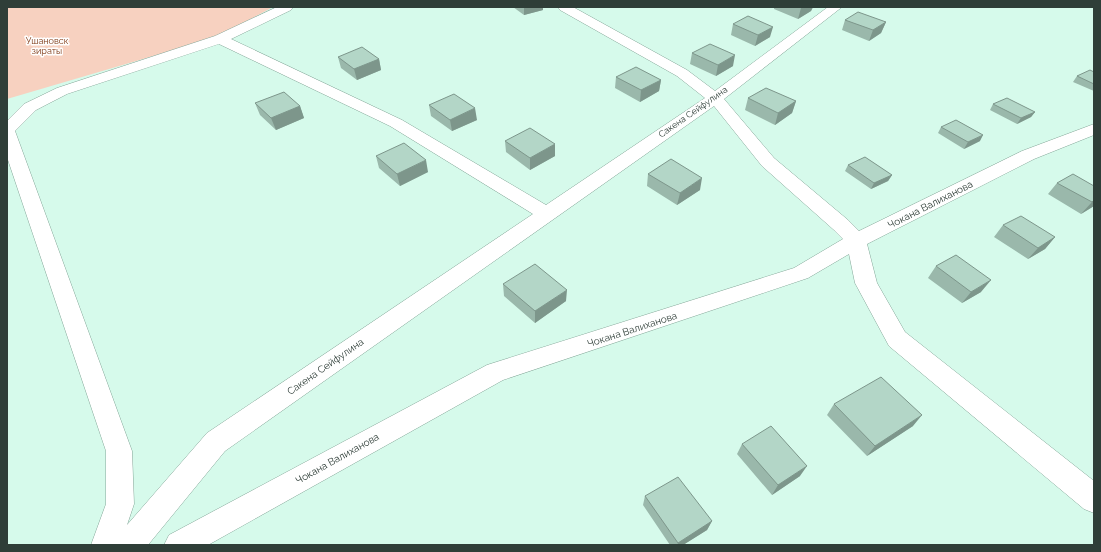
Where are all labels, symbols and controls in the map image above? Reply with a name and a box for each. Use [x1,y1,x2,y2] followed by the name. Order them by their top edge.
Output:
[26,36,69,56] park label: Ушановск зираты
[657,84,729,140] street label: Сакена Сейфулина
[886,178,974,231] street label: Чокана Валиханова
[586,310,678,349] street label: Чокана Валиханова
[285,336,366,397] street label: Сакена Сейфулина
[294,431,381,486] street label: Чокана Валиханова

